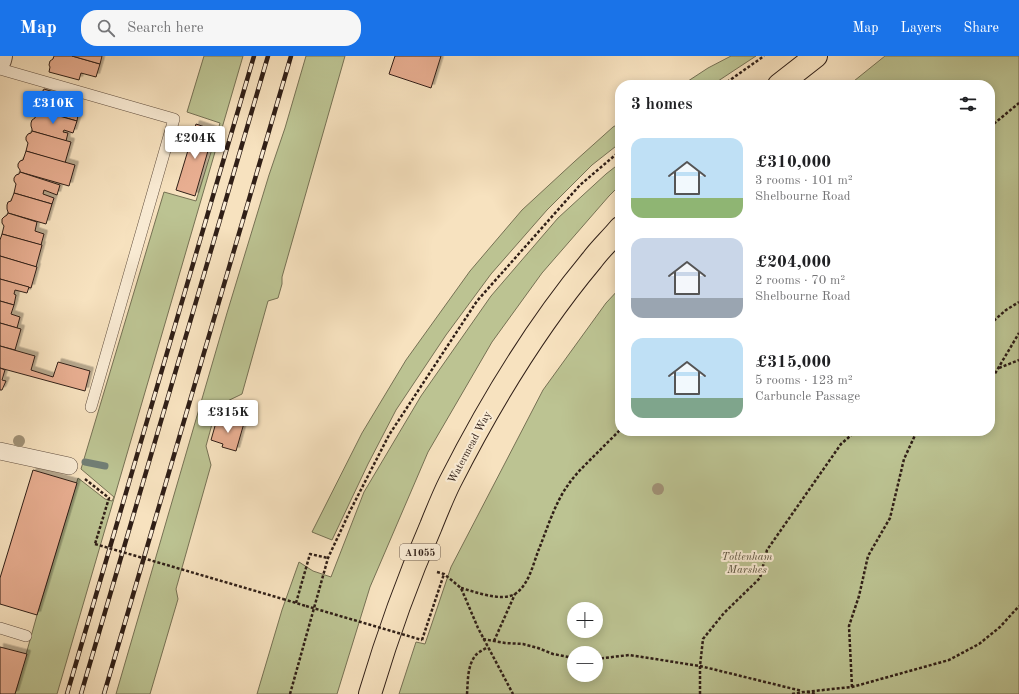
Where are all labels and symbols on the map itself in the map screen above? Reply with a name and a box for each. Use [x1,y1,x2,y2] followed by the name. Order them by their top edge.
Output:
[25,91,81,125] pin: £310K
[167,126,223,160] pin: £204K
[200,400,256,434] pin: £315K
[447,410,494,485] street label: Watermead Way
[400,544,440,560] road number: A1055
[722,552,773,576] park label: Tottenham Marshes

